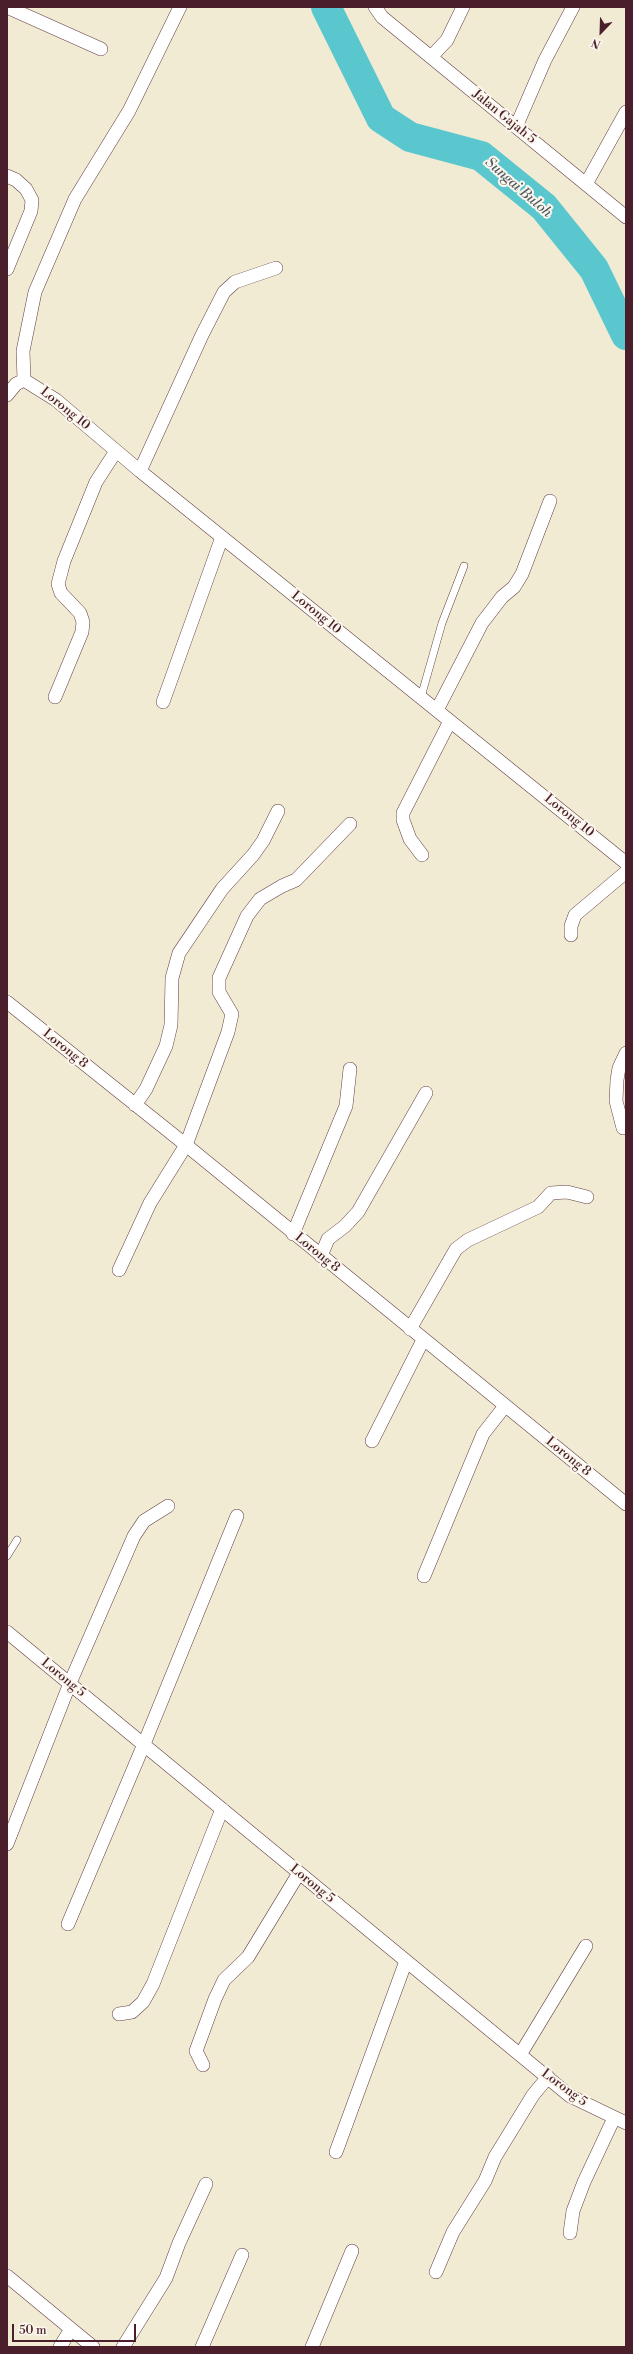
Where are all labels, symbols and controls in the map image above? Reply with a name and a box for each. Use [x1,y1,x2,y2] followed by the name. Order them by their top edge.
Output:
[581,12,621,52] north arrow
[590,35,603,51] text: N
[469,87,539,147] street label: Jalan Gajah 5
[481,154,555,222] water label: Sungai Buloh
[37,384,93,434] street label: Lorong 10
[288,588,344,638] street label: Lorong 10
[541,791,597,841] street label: Lorong 10
[39,1026,91,1072] street label: Lorong 8
[291,1230,343,1276] street label: Lorong 8
[542,1434,594,1480] street label: Lorong 8
[37,1655,89,1701] street label: Lorong 5
[286,1861,338,1907] street label: Lorong 5
[538,2066,590,2110] street label: Lorong 5
[14,2316,138,2342] scale bar
[19,2323,47,2338] text: 50 m

